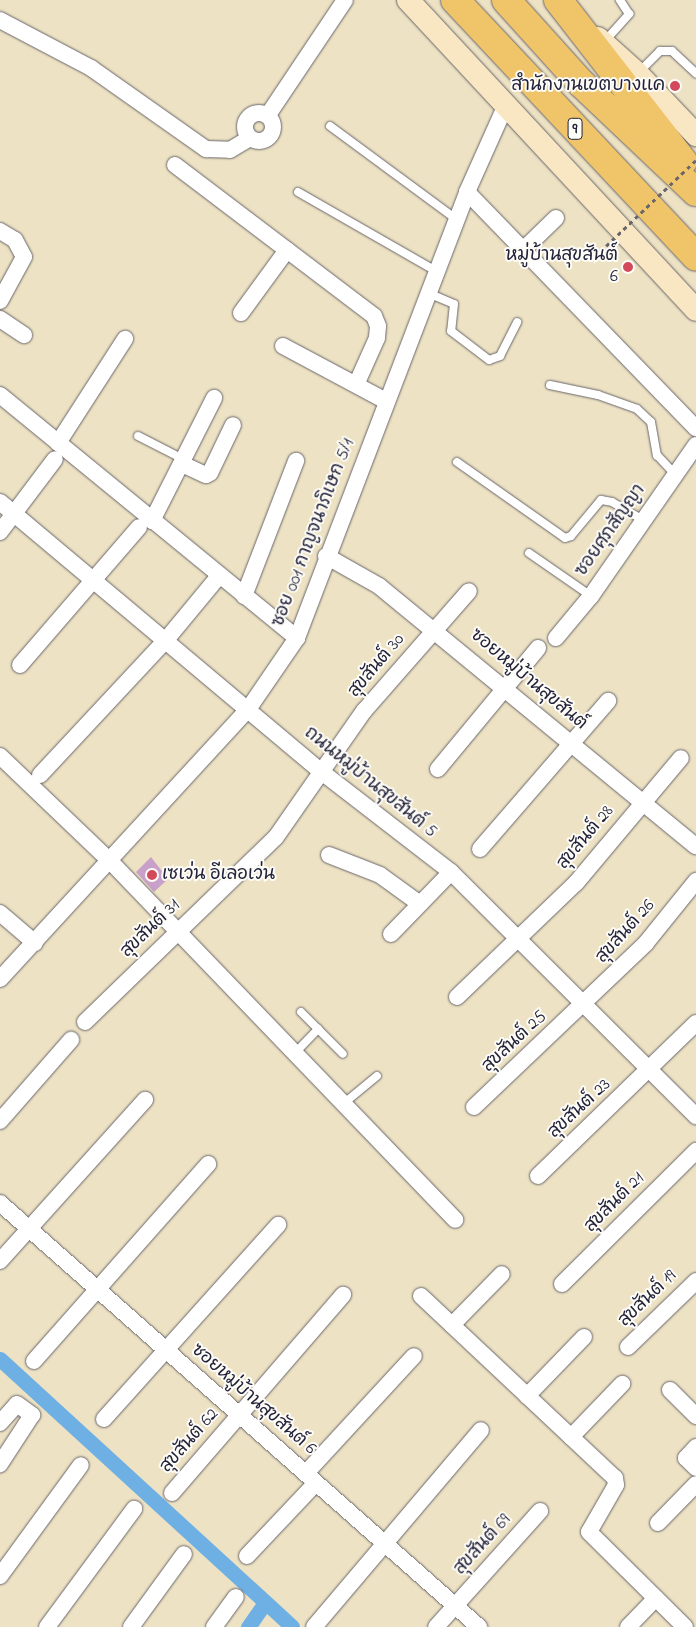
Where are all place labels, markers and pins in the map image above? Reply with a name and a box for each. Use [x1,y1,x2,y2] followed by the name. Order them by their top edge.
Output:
[511,75,665,97] place label: สำนักงานเขตบางแค
[669,80,681,92] marker: สำนักงานเขตบางแค
[505,246,618,288] place label: หมู่บ้านสุขสันต์ 6
[622,261,634,273] marker: หมู่บ้านสุขสันต์ 6
[162,864,275,886] place label: เซเว่น อีเลอเว่น
[146,869,158,881] marker: เซเว่น อีเลอเว่น

